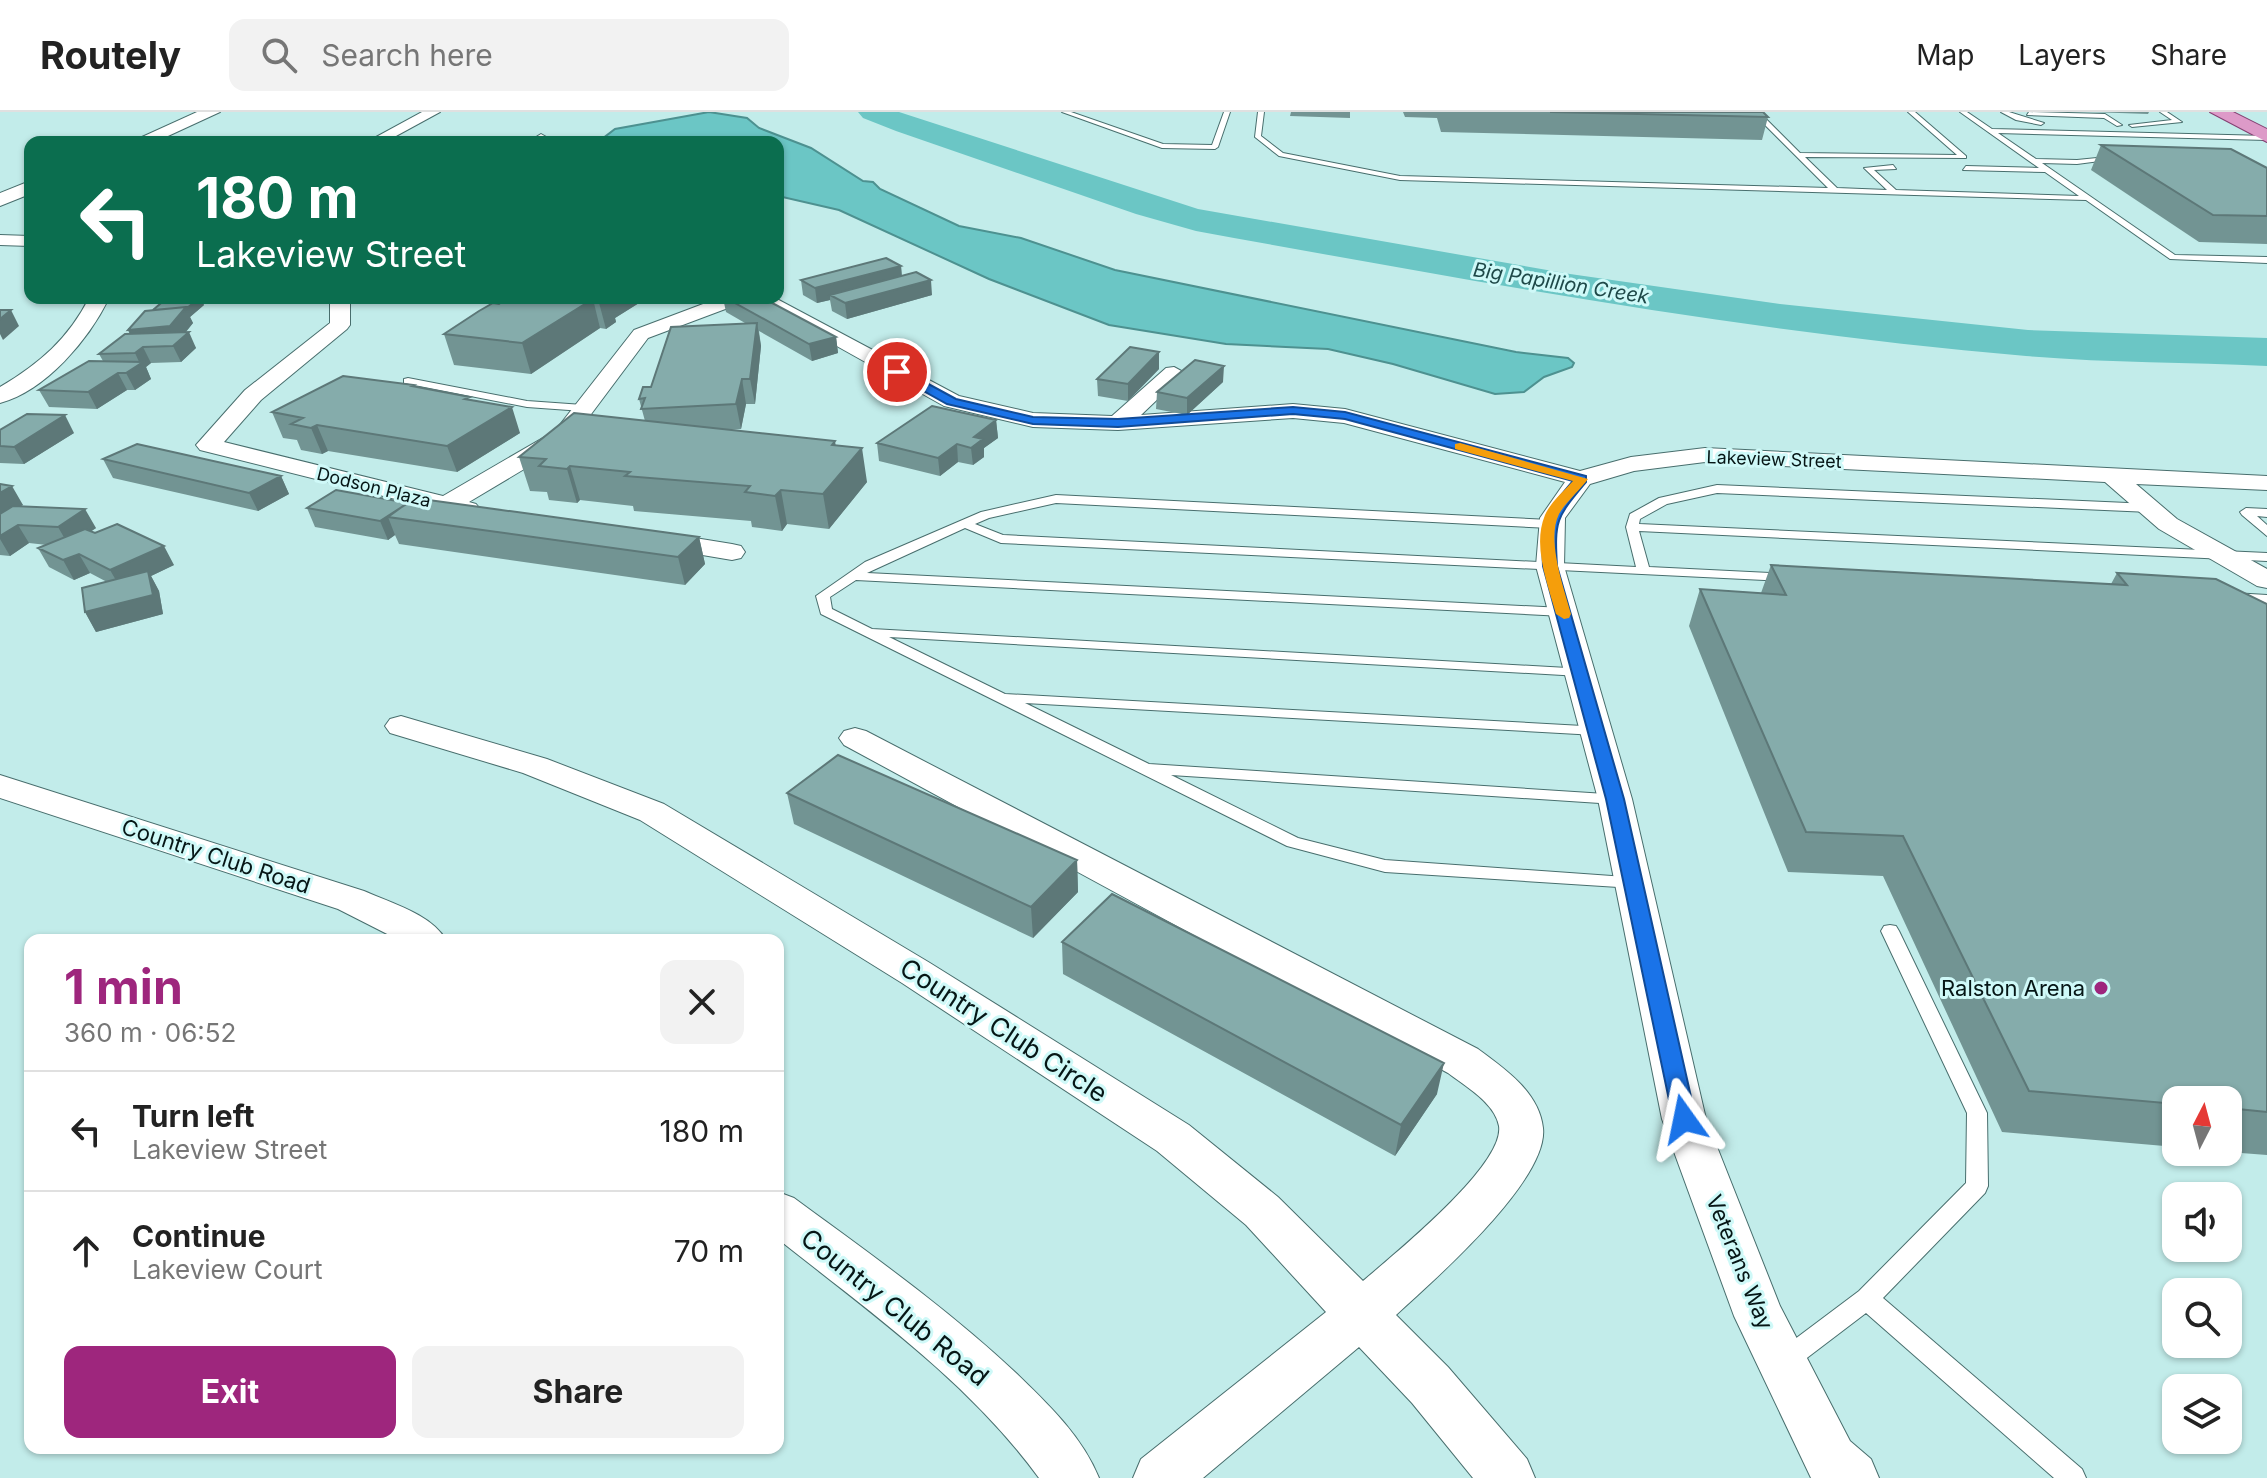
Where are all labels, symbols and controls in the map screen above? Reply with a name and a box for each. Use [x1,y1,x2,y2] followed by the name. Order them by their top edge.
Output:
[229,19,789,91] search box
[40,32,181,78] text: Routely
[257,33,301,77] icon: search
[321,37,493,73] text: Search here
[1916,38,1974,72] text: Map
[2018,38,2106,72] text: Layers
[2150,38,2227,72] text: Share
[196,164,359,232] text: 180 m
[64,168,168,272] icon: left
[196,232,466,276] text: Lakeview Street
[1471,257,1652,309] water label: Big Papillion Creek
[863,338,931,406] pin
[875,350,919,394] icon: arrive
[1706,446,1842,472] street label: Lakeview Street
[315,463,433,511] street label: Dodson Plaza
[118,813,314,899] street label: Country Club Road
[895,951,1113,1109] street label: Country Club Circle
[64,957,183,1016] text: 1 min
[660,960,744,1044] button: close
[1941,975,2085,1001] place label: Ralston Arena
[2092,979,2110,997] marker: Ralston Arena
[64,1017,236,1048] text: 360 m · 06:52
[1642,1077,1726,1161] position arrow
[2162,1086,2242,1166] north arrow
[2162,1086,2242,1454] map controls
[132,1098,254,1134] text: Turn left
[64,1109,108,1153] icon: left
[660,1113,744,1149] text: 180 m
[132,1134,327,1165] text: Lakeview Street
[2162,1182,2242,1262] button: sound
[1701,1191,1779,1333] street label: Veterans Way
[132,1218,266,1254] text: Continue
[795,1222,995,1392] street label: Country Club Road
[64,1229,108,1273] icon: ahead
[674,1233,744,1269] text: 70 m
[132,1254,322,1285] text: Lakeview Court
[2162,1278,2242,1358] button: search
[64,1346,396,1438] button: Exit
[412,1346,744,1438] button: Share
[2162,1374,2242,1454] button: layers

